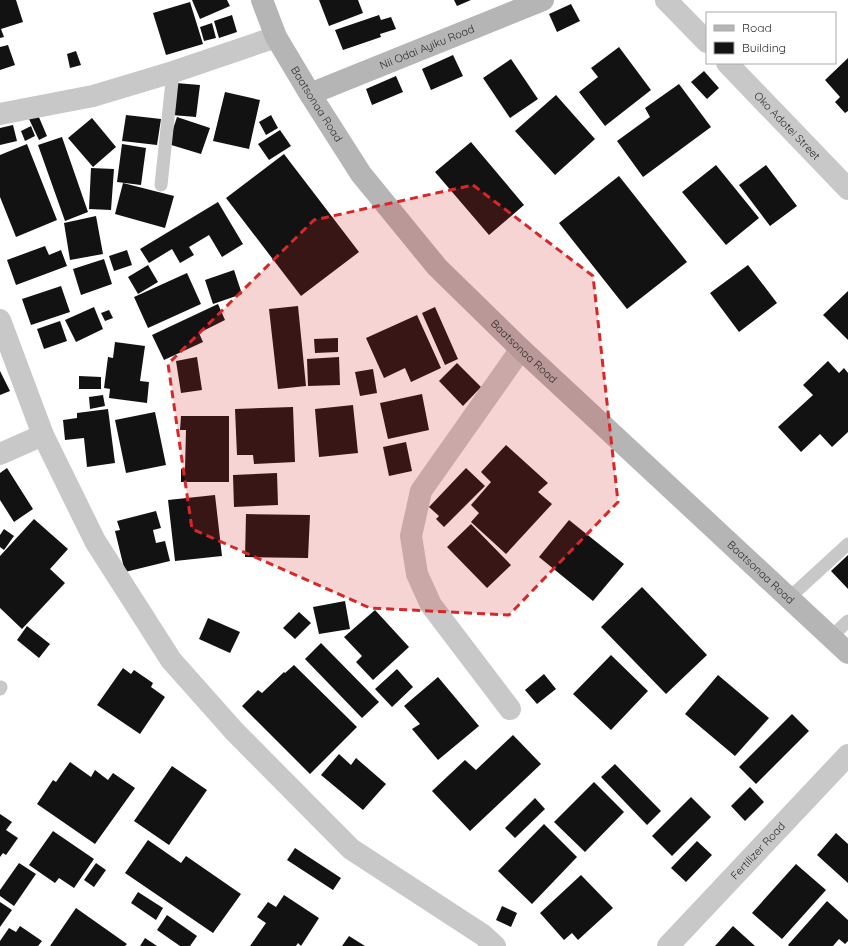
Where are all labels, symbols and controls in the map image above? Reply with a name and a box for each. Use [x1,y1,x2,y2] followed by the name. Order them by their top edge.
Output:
[706,12,836,64] legend
[742,20,772,35] text: Road
[377,21,476,72] street label: Nii Odai Ayiku Road
[742,40,786,55] text: Building
[288,64,346,144] street label: Baatsonaa Road
[751,89,824,163] street label: Oko Adotei Street
[488,316,560,386] street label: Baatsonaa Road
[725,538,797,607] street label: Baatsonaa Road
[728,819,788,882] street label: Fertilizer Road

